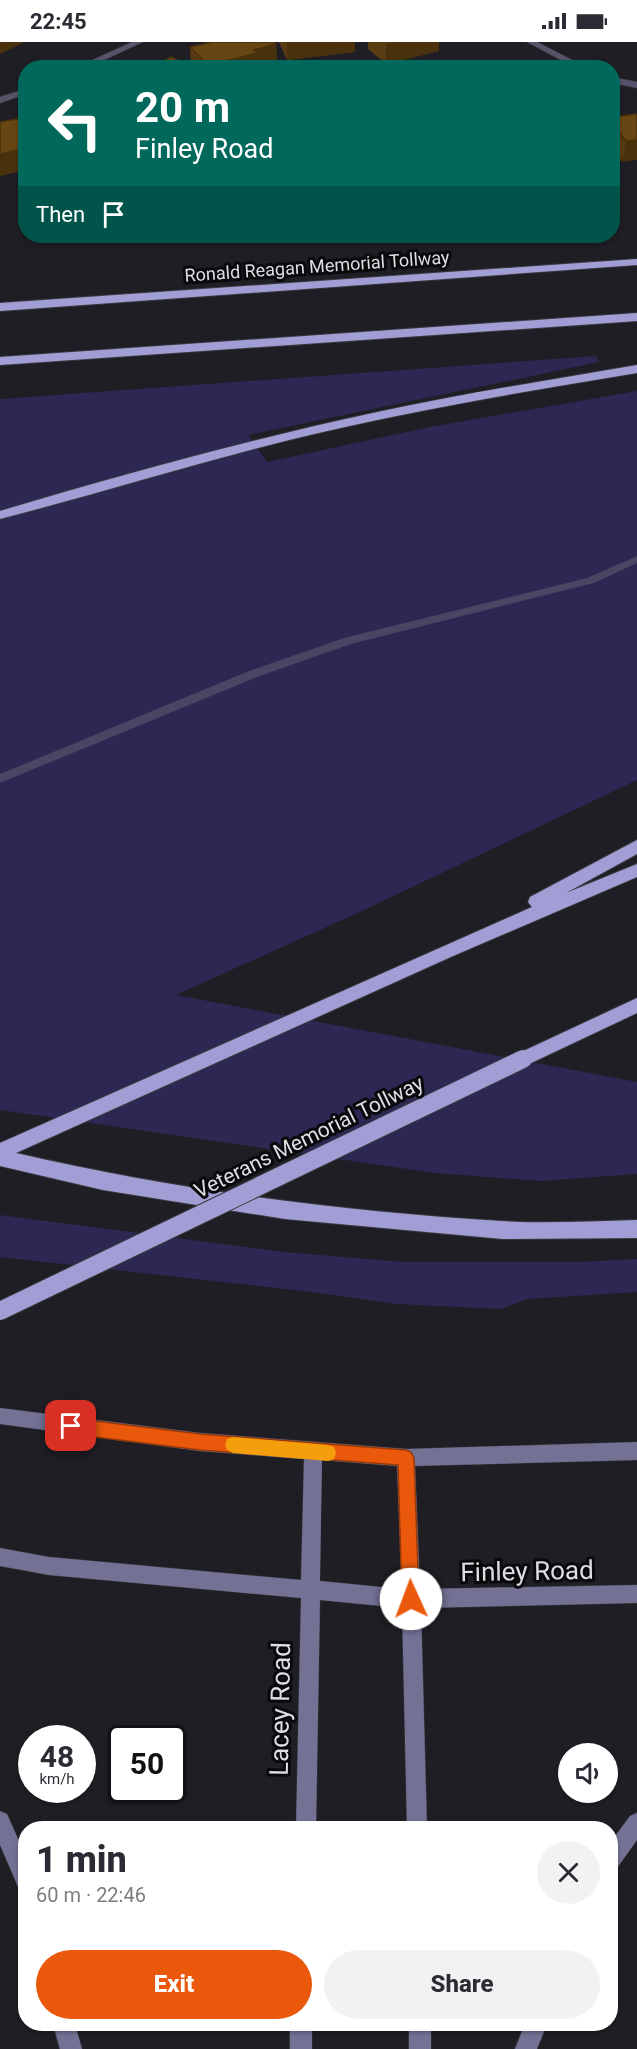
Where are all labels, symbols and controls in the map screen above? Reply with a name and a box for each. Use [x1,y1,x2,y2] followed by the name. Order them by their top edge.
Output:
[30,9,87,34] text: 22:45
[135,83,230,132] text: 20 m
[36,84,114,162] icon: left
[135,133,274,165] text: Finley Road
[97,198,130,231] icon: arrive
[36,202,85,227] text: Then
[184,246,451,286] street label: Ronald Reagan Memorial Tollway
[191,1071,428,1203] street label: Veterans Memorial Tollway
[45,1400,96,1451] pin
[54,1409,87,1442] icon: arrive
[460,1555,594,1587] street label: Finley Road
[379,1567,443,1631] position arrow
[264,1642,296,1776] street label: Lacey Road
[108,1725,186,1803] speed limit sign: 50
[40,1739,74,1774] text: 48
[558,1743,618,1803] map controls
[558,1743,618,1803] button: sound
[39,1770,75,1788] text: km/h
[36,1839,127,1881] text: 1 min
[537,1841,600,1904] button: close
[36,1883,146,1907] text: 60 m · 22:46
[36,1950,312,2019] button: Exit
[324,1950,600,2019] button: Share

